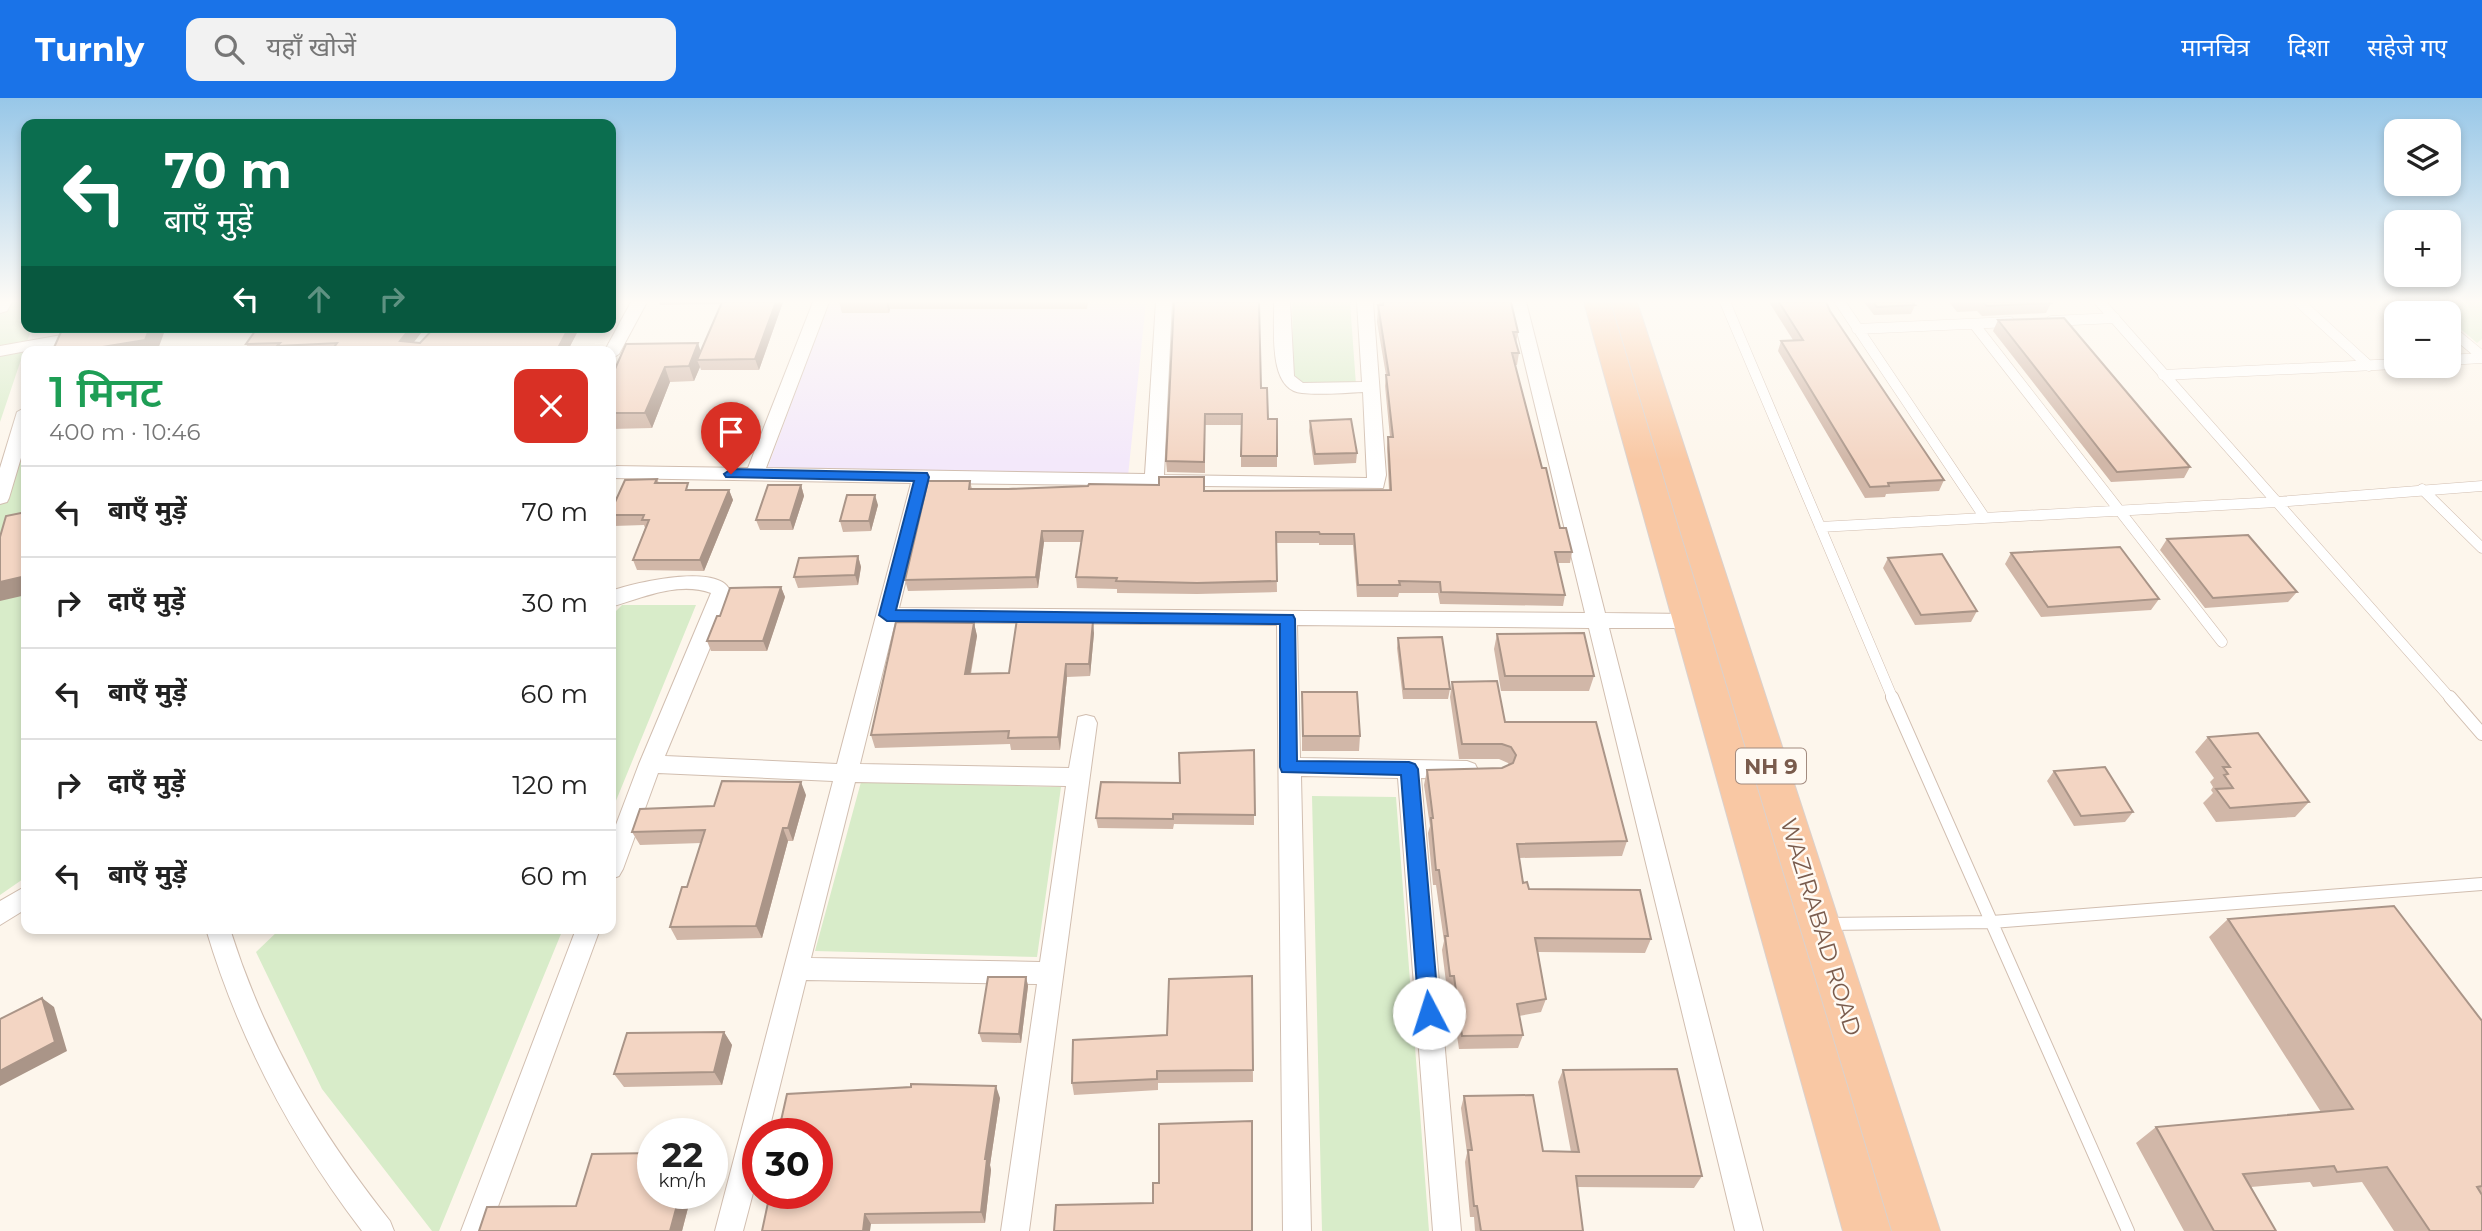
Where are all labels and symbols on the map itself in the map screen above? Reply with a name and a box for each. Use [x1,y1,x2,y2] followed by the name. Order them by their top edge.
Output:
[701,402,761,474] pin
[1736,748,1806,784] road number: NH 9
[1775,815,1867,1039] street label: WAZIRABAD ROAD
[1392,976,1466,1050] position arrow
[742,1118,833,1209] speed limit sign: 30

